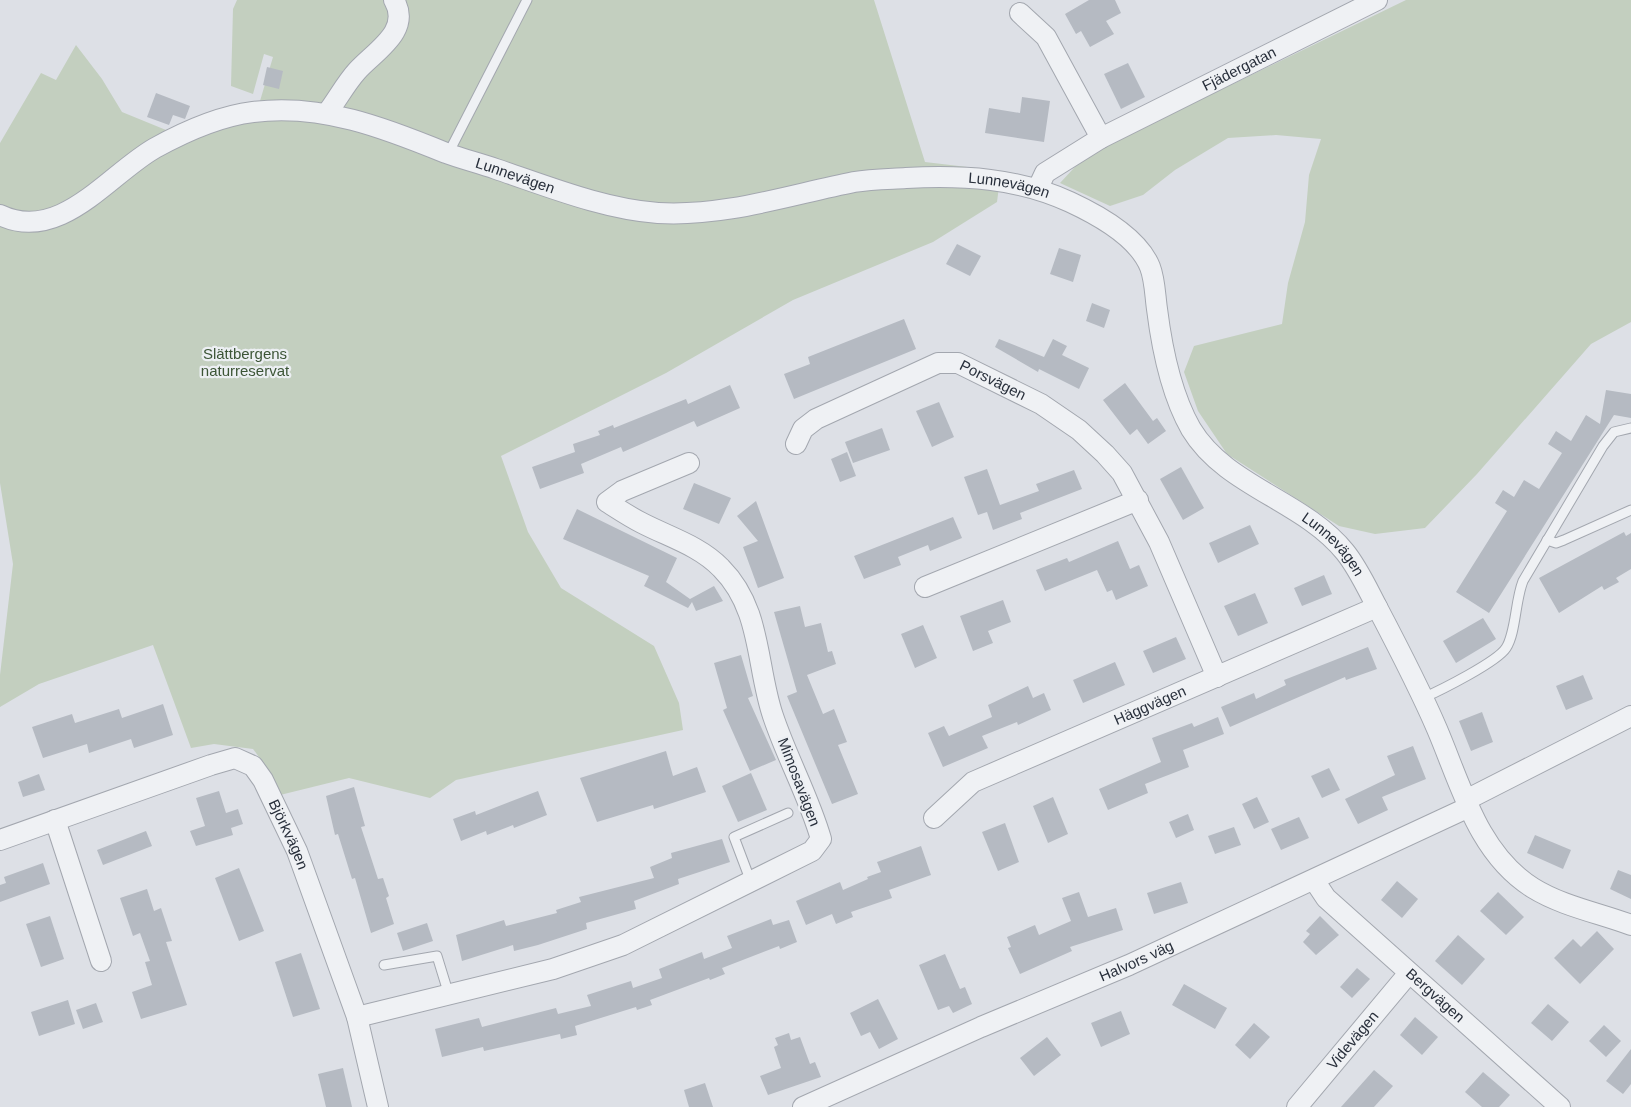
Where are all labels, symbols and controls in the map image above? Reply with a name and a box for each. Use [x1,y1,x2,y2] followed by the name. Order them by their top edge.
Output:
[1199,43,1279,94] street label: Fjädergatan
[474,154,557,197] street label: Lunnevägen
[968,169,1052,201] street label: Lunnevägen
[201,345,290,379] park label: Slättbergens naturreservat
[957,356,1029,403] street label: Porsvägen
[1299,508,1368,579] street label: Lunnevägen
[1111,682,1188,728] street label: Häggvägen
[775,735,824,828] street label: Mimosavägen
[266,797,312,872] street label: Björkvägen
[1097,937,1176,984] street label: Halvors väg
[1403,965,1468,1026] street label: Bergvägen
[1323,1007,1382,1072] street label: Videvägen

